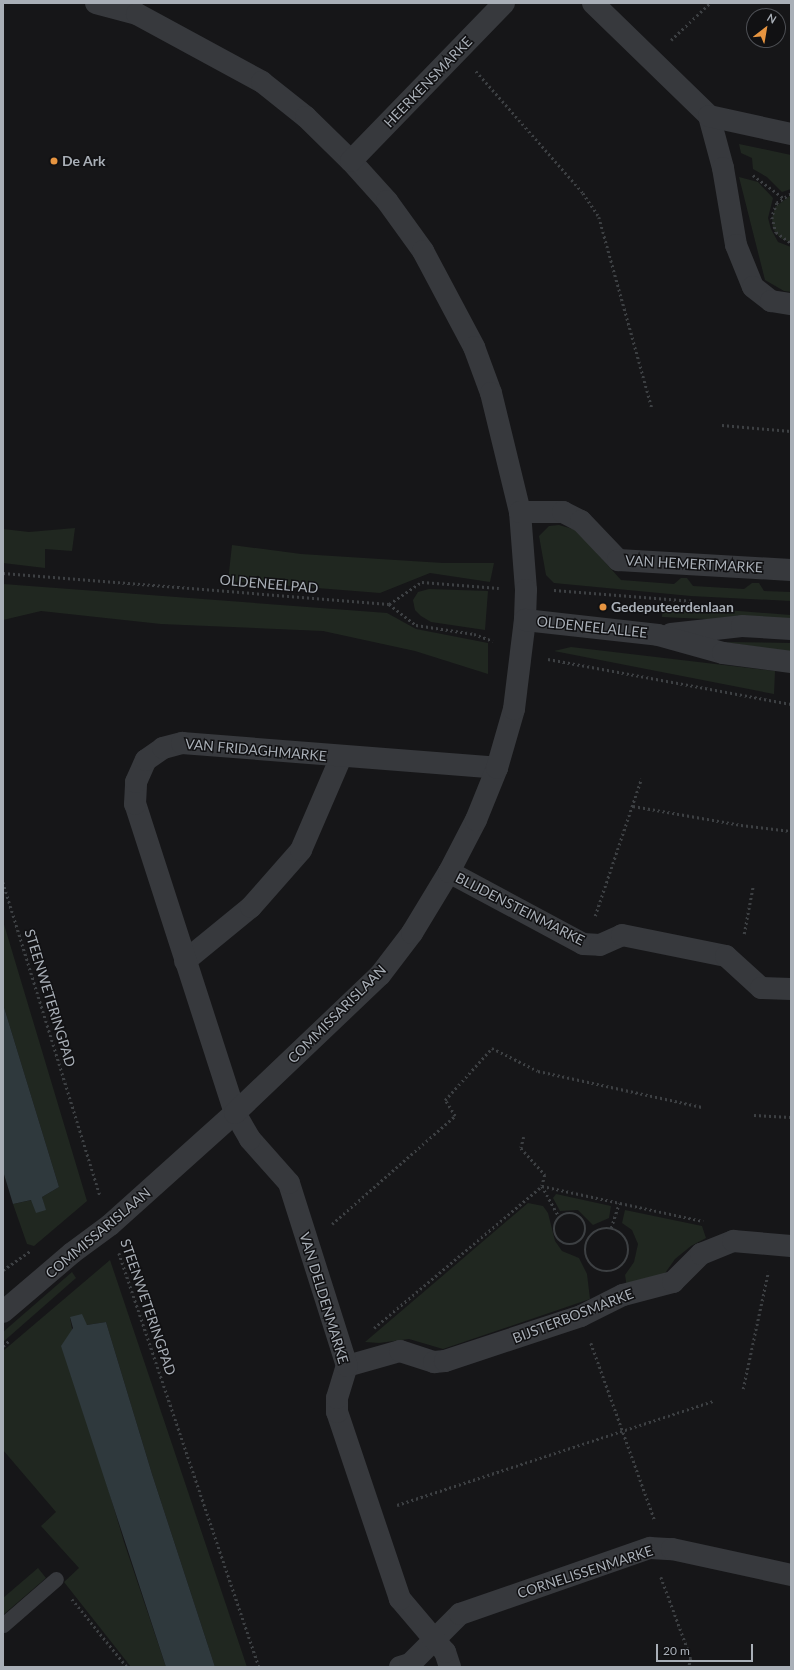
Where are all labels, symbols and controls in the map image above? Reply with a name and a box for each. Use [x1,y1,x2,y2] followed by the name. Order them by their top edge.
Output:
[746,8,786,48] north arrow
[765,10,779,26] text: N
[380,33,476,131] street label: HEERKENSMARKE
[62,153,106,169] place label: De Ark
[49,156,59,166] marker: De Ark
[625,552,763,576] street label: VAN HEMERTMARKE
[219,571,319,597] street label: OLDENEELPAD
[611,599,734,615] place label: Gedeputeerdenlaan
[598,602,608,612] marker: Gedeputeerdenlaan
[536,613,648,641] street label: OLDENEELALLEE
[184,735,328,765] street label: VAN FRIDAGHMARKE
[453,869,587,949] street label: BLIJDENSTEINMARKE
[21,927,79,1069] street label: STEENWETERINGPAD
[284,961,390,1067] street label: COMMISSARISLAAN
[42,1184,154,1282] street label: COMMISSARISLAAN
[296,1230,352,1366] street label: VAN DELDENMARKE
[117,1237,179,1377] street label: STEENWETERINGPAD
[510,1285,636,1347] street label: BIJSTERBOSMARKE
[515,1542,655,1602] street label: CORNELISSENMARKE
[658,1636,755,1662] scale bar
[663,1643,690,1658] text: 20 m

